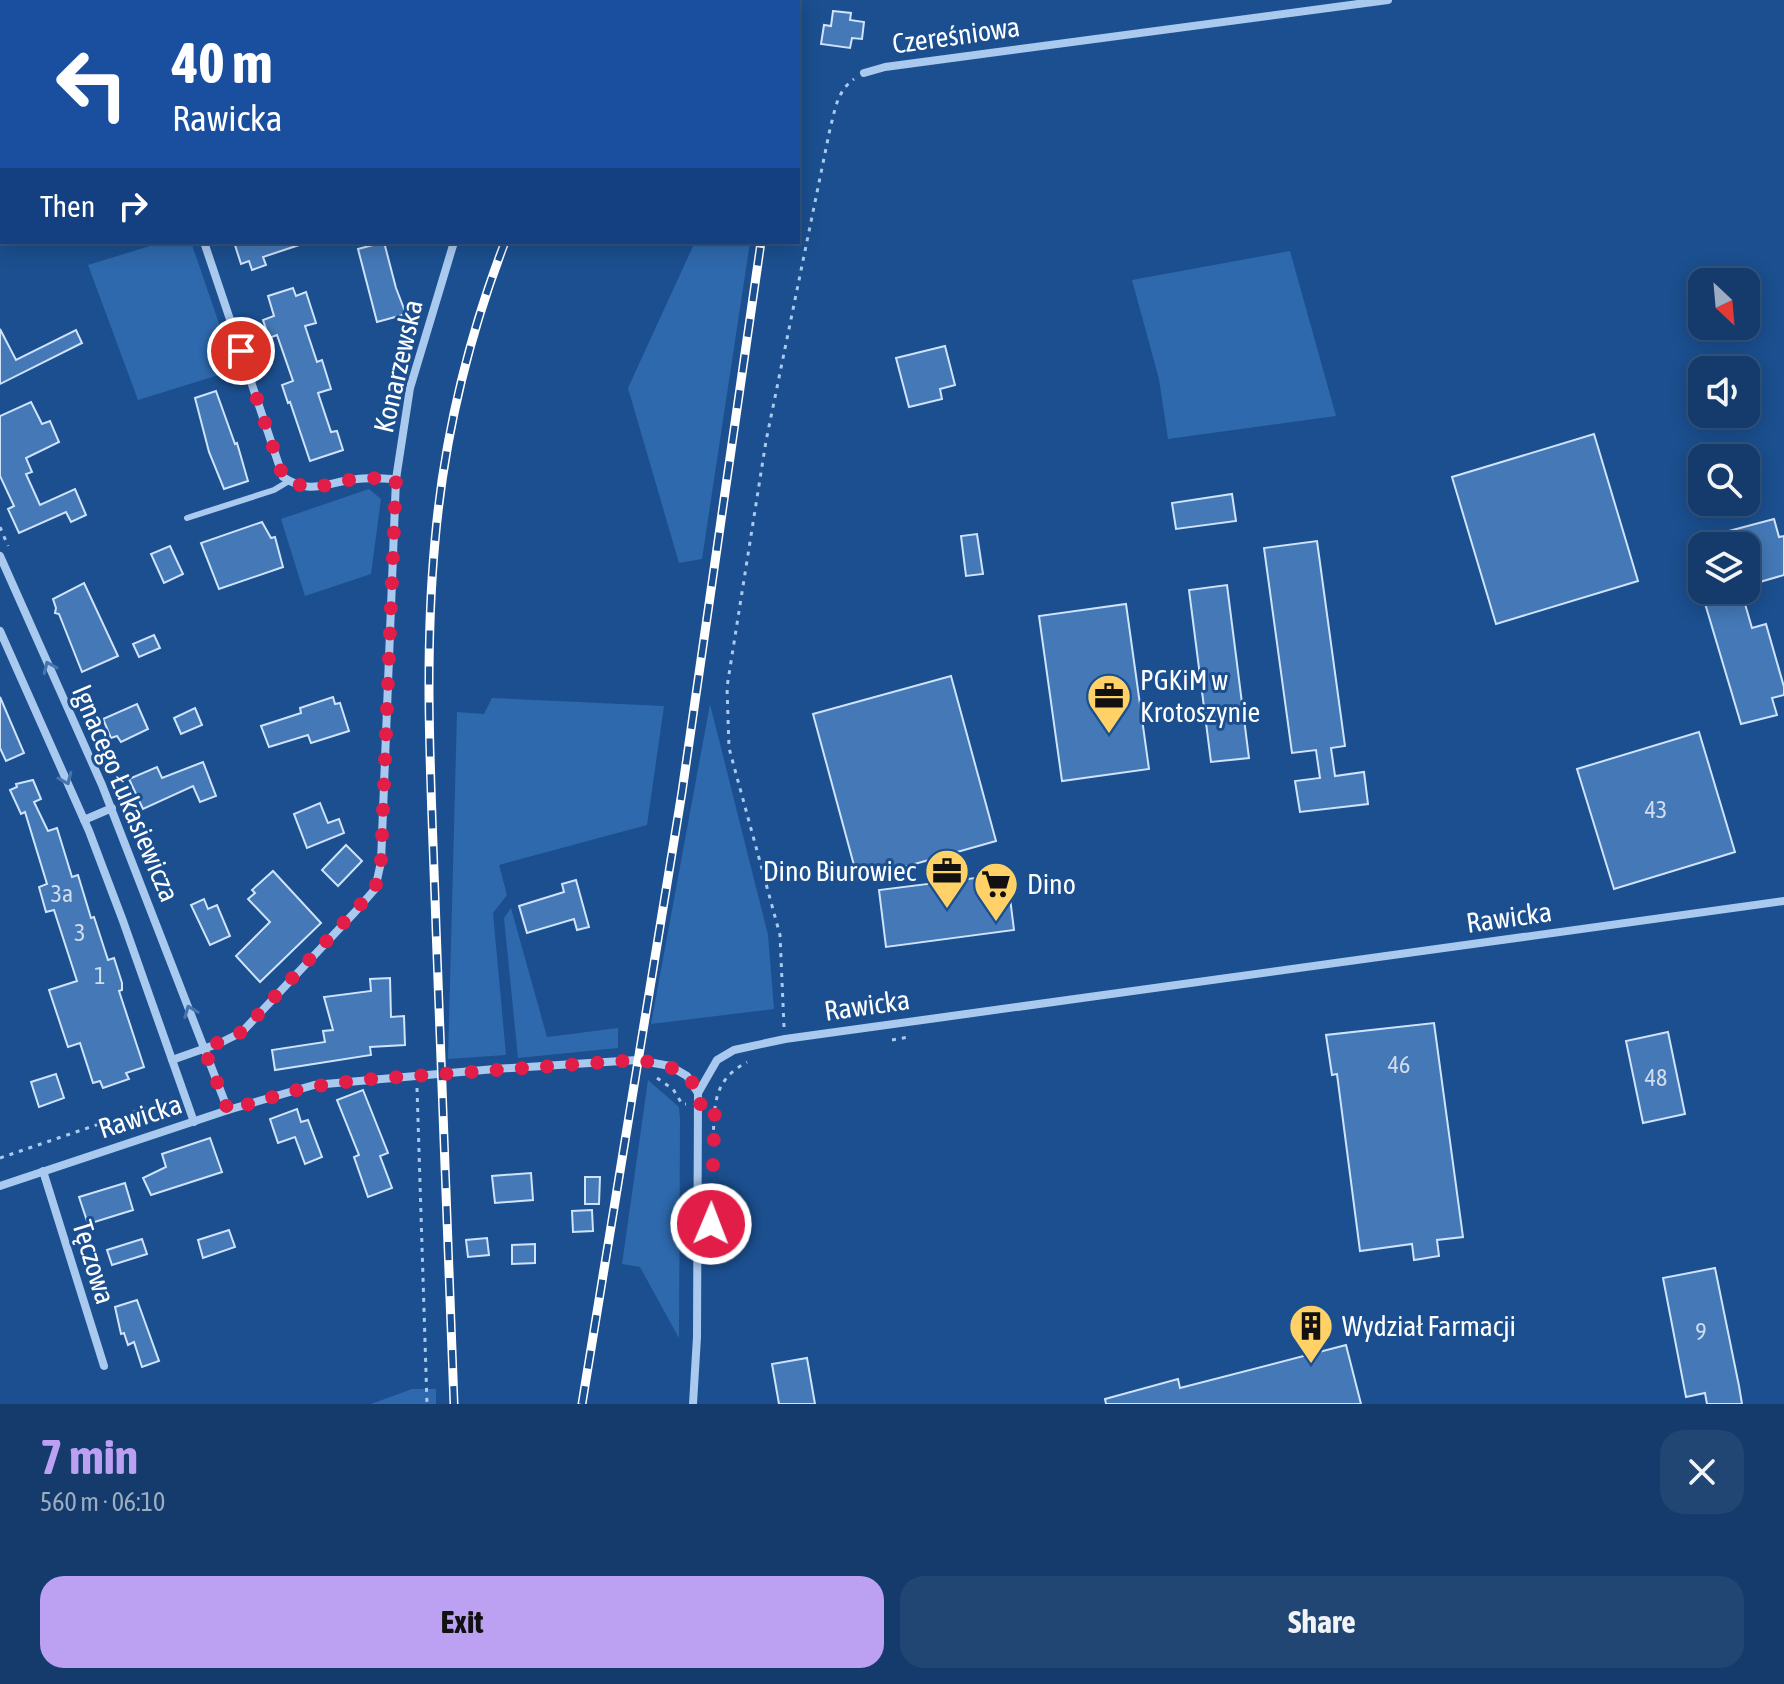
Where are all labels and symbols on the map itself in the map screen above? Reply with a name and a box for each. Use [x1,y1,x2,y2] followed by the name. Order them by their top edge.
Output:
[890,10,1022,60] street label: Czereśniowa
[1688,268,1760,340] north arrow
[367,296,429,436] street label: Konarzewska
[207,317,275,385] pin
[43,661,59,675] one-way arrow
[1140,664,1260,728] place label: PGKiM w Krotoszynie
[1085,672,1133,735] office icon: PGKiM w Krotoszynie
[66,680,186,906] street label: Ignacego Łukasiewicza
[56,771,72,786] one-way arrow
[1645,796,1667,823] house number: 43
[923,847,971,910] office icon: Dino Biurowiec
[763,855,917,887] place label: Dino Biurowiec
[972,860,1020,923] supermarket icon: Dino
[1027,868,1076,900] place label: Dino
[51,880,73,907] house number: 3a
[1464,895,1554,939] street label: Rawicka
[74,919,86,946] house number: 3
[94,962,106,989] house number: 1
[822,983,912,1027] street label: Rawicka
[183,1005,200,1019] one-way arrow
[1388,1051,1410,1078] house number: 46
[1645,1064,1667,1091] house number: 48
[94,1088,186,1144] street label: Rawicka
[669,1182,753,1266] position arrow
[66,1216,122,1308] street label: Tęczowa
[1287,1302,1335,1365] building icon: Wydział Farmacji
[1342,1310,1516,1342] place label: Wydział Farmacji
[1695,1318,1707,1345] house number: 9

